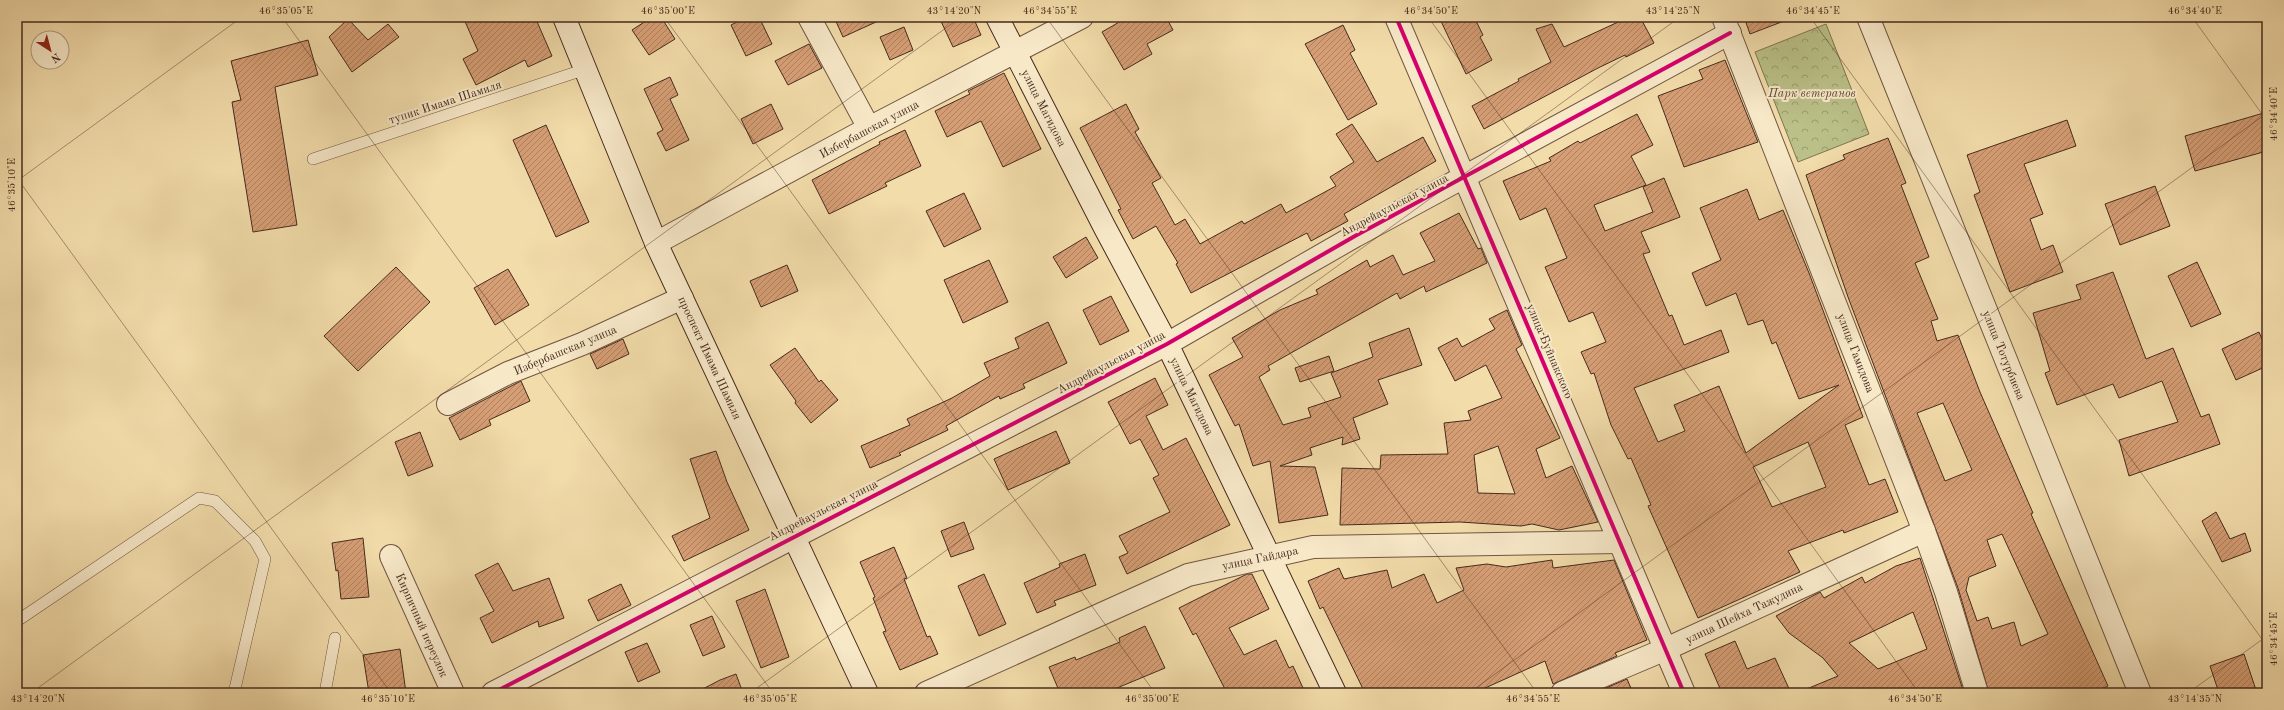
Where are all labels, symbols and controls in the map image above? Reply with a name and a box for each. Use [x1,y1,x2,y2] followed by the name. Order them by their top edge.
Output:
[259,6,313,16] text: 46°35'05"E
[641,6,695,16] text: 46°35'00"E
[927,6,982,16] text: 43°14'20"N
[1023,6,1077,16] text: 46°34'55"E
[1404,6,1458,16] text: 46°34'50"E
[1646,6,1701,16] text: 43°14'25"N
[1786,6,1840,16] text: 46°34'45"E
[2168,6,2222,16] text: 46°34'40"E
[30,30,70,70] north arrow
[48,50,62,64] text: N
[1018,68,1068,149] street label: улица Магидова
[388,79,503,127] street label: тупик Имама Шамиля
[2269,87,2279,141] text: 46°34'40"E
[1767,88,1856,100] park label: Парк ветеранов
[818,99,921,161] street label: Избербашская улица
[7,158,17,212] text: 46°35'10"E
[1338,172,1451,239] street label: Андрейаульская улица
[675,295,743,422] street label: проспект Имама Шамиля
[1524,302,1574,401] street label: улица Буйнакского
[1980,309,2027,402] street label: улица Тотурбиева
[1834,312,1876,395] street label: улица Гамидова
[512,324,619,378] street label: Избербашская улица
[1055,329,1168,396] street label: Андрейаульская улица
[1167,355,1215,437] street label: улица Магидова
[767,478,880,544] street label: Андрейаульская улица
[1221,545,1299,573] street label: улица Гайдара
[393,572,449,679] street label: Кирпичный переулок
[1684,581,1805,646] street label: улица Шейха Тажудина
[2269,612,2279,666] text: 46°34'45"E
[11,694,66,704] text: 43°14'20"N
[361,694,415,704] text: 46°35'10"E
[743,694,797,704] text: 46°35'05"E
[1125,694,1179,704] text: 46°35'00"E
[1506,694,1560,704] text: 46°34'55"E
[1888,694,1942,704] text: 46°34'50"E
[2168,694,2223,704] text: 43°14'35"N

